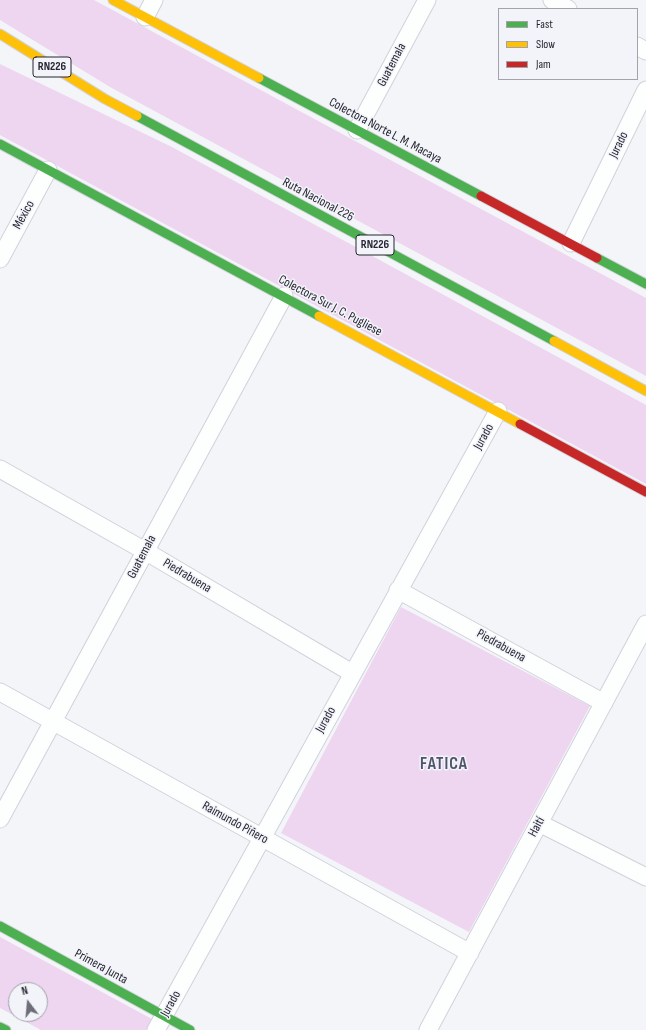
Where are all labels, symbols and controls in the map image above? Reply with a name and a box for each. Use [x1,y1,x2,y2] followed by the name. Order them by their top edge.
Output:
[498,8,638,80] legend
[536,17,553,32] text: Fast
[536,37,555,52] text: Slow
[374,41,410,89] street label: Guatemala
[33,57,71,77] road number: RN226
[536,57,551,72] text: Jam
[326,95,444,167] street label: Colectora Norte L. M. Macaya
[606,129,632,161] street label: Jurado
[280,175,356,225] street label: Ruta Nacional 226
[10,198,38,232] street label: México
[356,235,394,255] road number: RN226
[276,272,384,340] street label: Colectora Sur J. C. Pugliese
[471,421,497,453] street label: Jurado
[124,533,160,581] street label: Guatemala
[160,555,214,597] street label: Piedrabuena
[474,626,528,666] street label: Piedrabuena
[313,704,339,736] street label: Jurado
[420,755,468,775] district label: FATICA
[199,798,271,848] street label: Raimundo Piñero
[525,814,549,840] street label: Haití
[72,946,130,988] street label: Primera Junta
[8,982,48,1022] north arrow
[20,984,29,998] text: N
[158,988,184,1020] street label: Jurado

